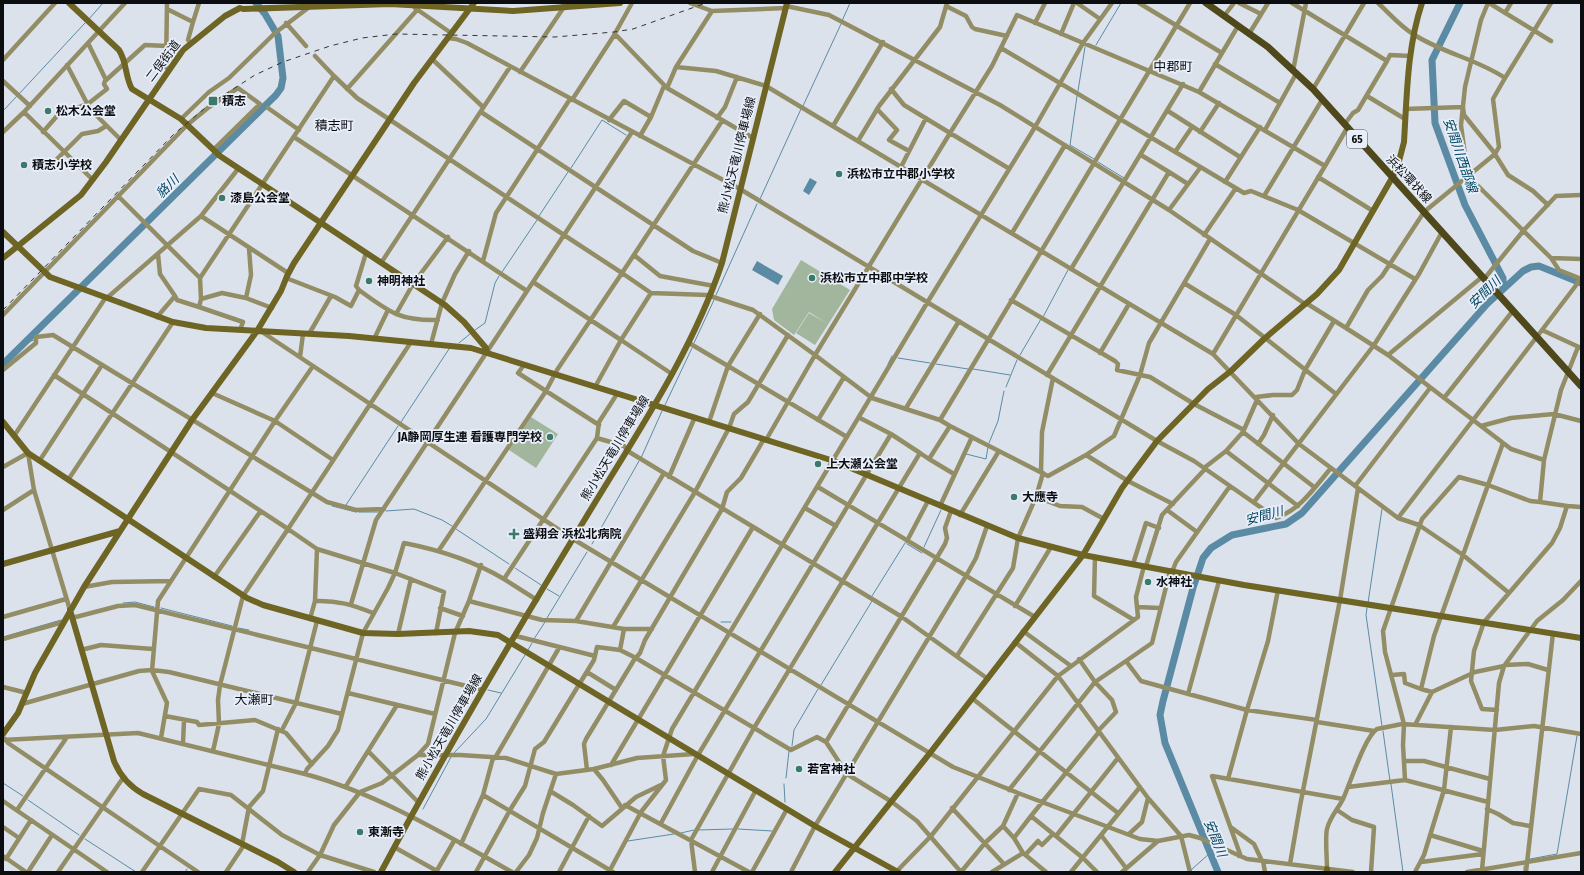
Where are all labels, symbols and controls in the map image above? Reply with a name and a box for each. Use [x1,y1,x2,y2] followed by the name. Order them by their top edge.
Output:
[143,38,183,84] street label: 二俣街道
[1153,59,1193,74] district label: 中郡町
[222,94,246,108] place label: 積志
[207,95,219,107] marker: 積志
[716,95,758,215] street label: 熊小松天竜川停車場線
[56,104,116,118] place label: 松木公会堂
[43,106,53,116] marker: 松木公会堂
[1441,116,1481,196] water label: 安間川西部線
[314,118,354,133] district label: 積志町
[1347,130,1367,148] road number: 65
[1383,152,1435,206] street label: 浜松環状線
[32,158,92,172] place label: 積志小学校
[19,160,29,170] marker: 積志小学校
[847,167,955,181] place label: 浜松市立中郡小学校
[834,169,844,179] marker: 浜松市立中郡小学校
[153,170,183,201] water label: 貉川
[230,191,290,205] place label: 漆島公会堂
[217,193,227,203] marker: 漆島公会堂
[820,271,928,285] place label: 浜松市立中郡中学校
[1465,272,1505,311] water label: 安間川
[807,273,817,283] marker: 浜松市立中郡中学校
[377,274,425,288] place label: 神明神社
[364,276,374,286] marker: 神明神社
[578,393,652,503] street label: 熊小松天竜川停車場線
[397,430,542,444] place label: JA静岡厚生連 看護専門学校
[545,432,555,442] marker: JA静岡厚生連 看護専門学校
[826,457,898,471] place label: 上大瀬公会堂
[813,459,823,469] marker: 上大瀬公会堂
[1022,490,1058,504] place label: 大應寺
[1009,492,1019,502] marker: 大應寺
[1243,503,1287,528] water label: 安間川
[523,527,622,541] place label: 盛翔会 浜松北病院
[508,528,520,540] marker: 盛翔会 浜松北病院
[1156,575,1192,589] place label: 水神社
[1143,577,1153,587] marker: 水神社
[413,672,485,782] street label: 熊小松天竜川停車場線
[234,692,274,707] district label: 大瀬町
[807,762,855,776] place label: 若宮神社
[794,764,804,774] marker: 若宮神社
[1201,817,1231,861] water label: 安間川
[368,825,404,839] place label: 東漸寺
[355,827,365,837] marker: 東漸寺

